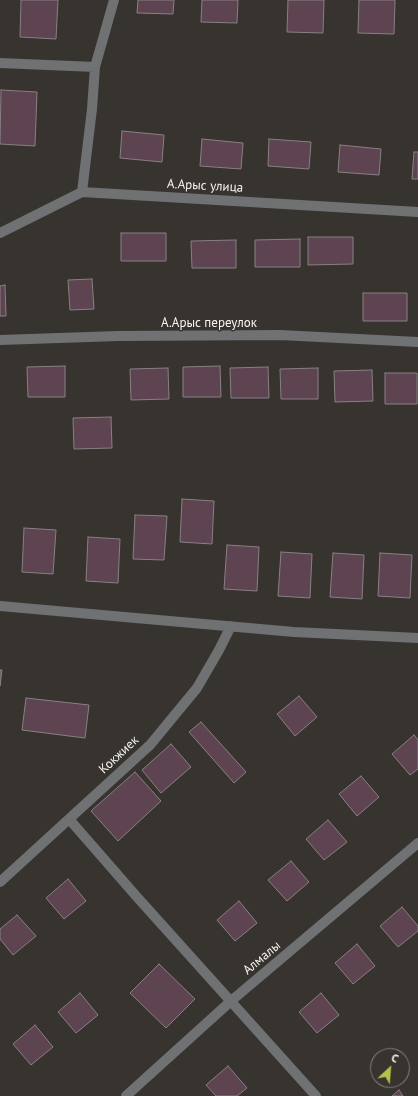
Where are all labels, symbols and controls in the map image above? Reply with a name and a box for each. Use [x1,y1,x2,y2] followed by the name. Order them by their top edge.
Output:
[166,176,244,196] street label: А.Арыс улица
[161,315,257,331] street label: А.Арыс переулок
[96,733,142,777] street label: Кокжиек
[240,938,284,978] street label: Алмалы
[370,1048,410,1088] north arrow
[389,1050,401,1066] text: С

